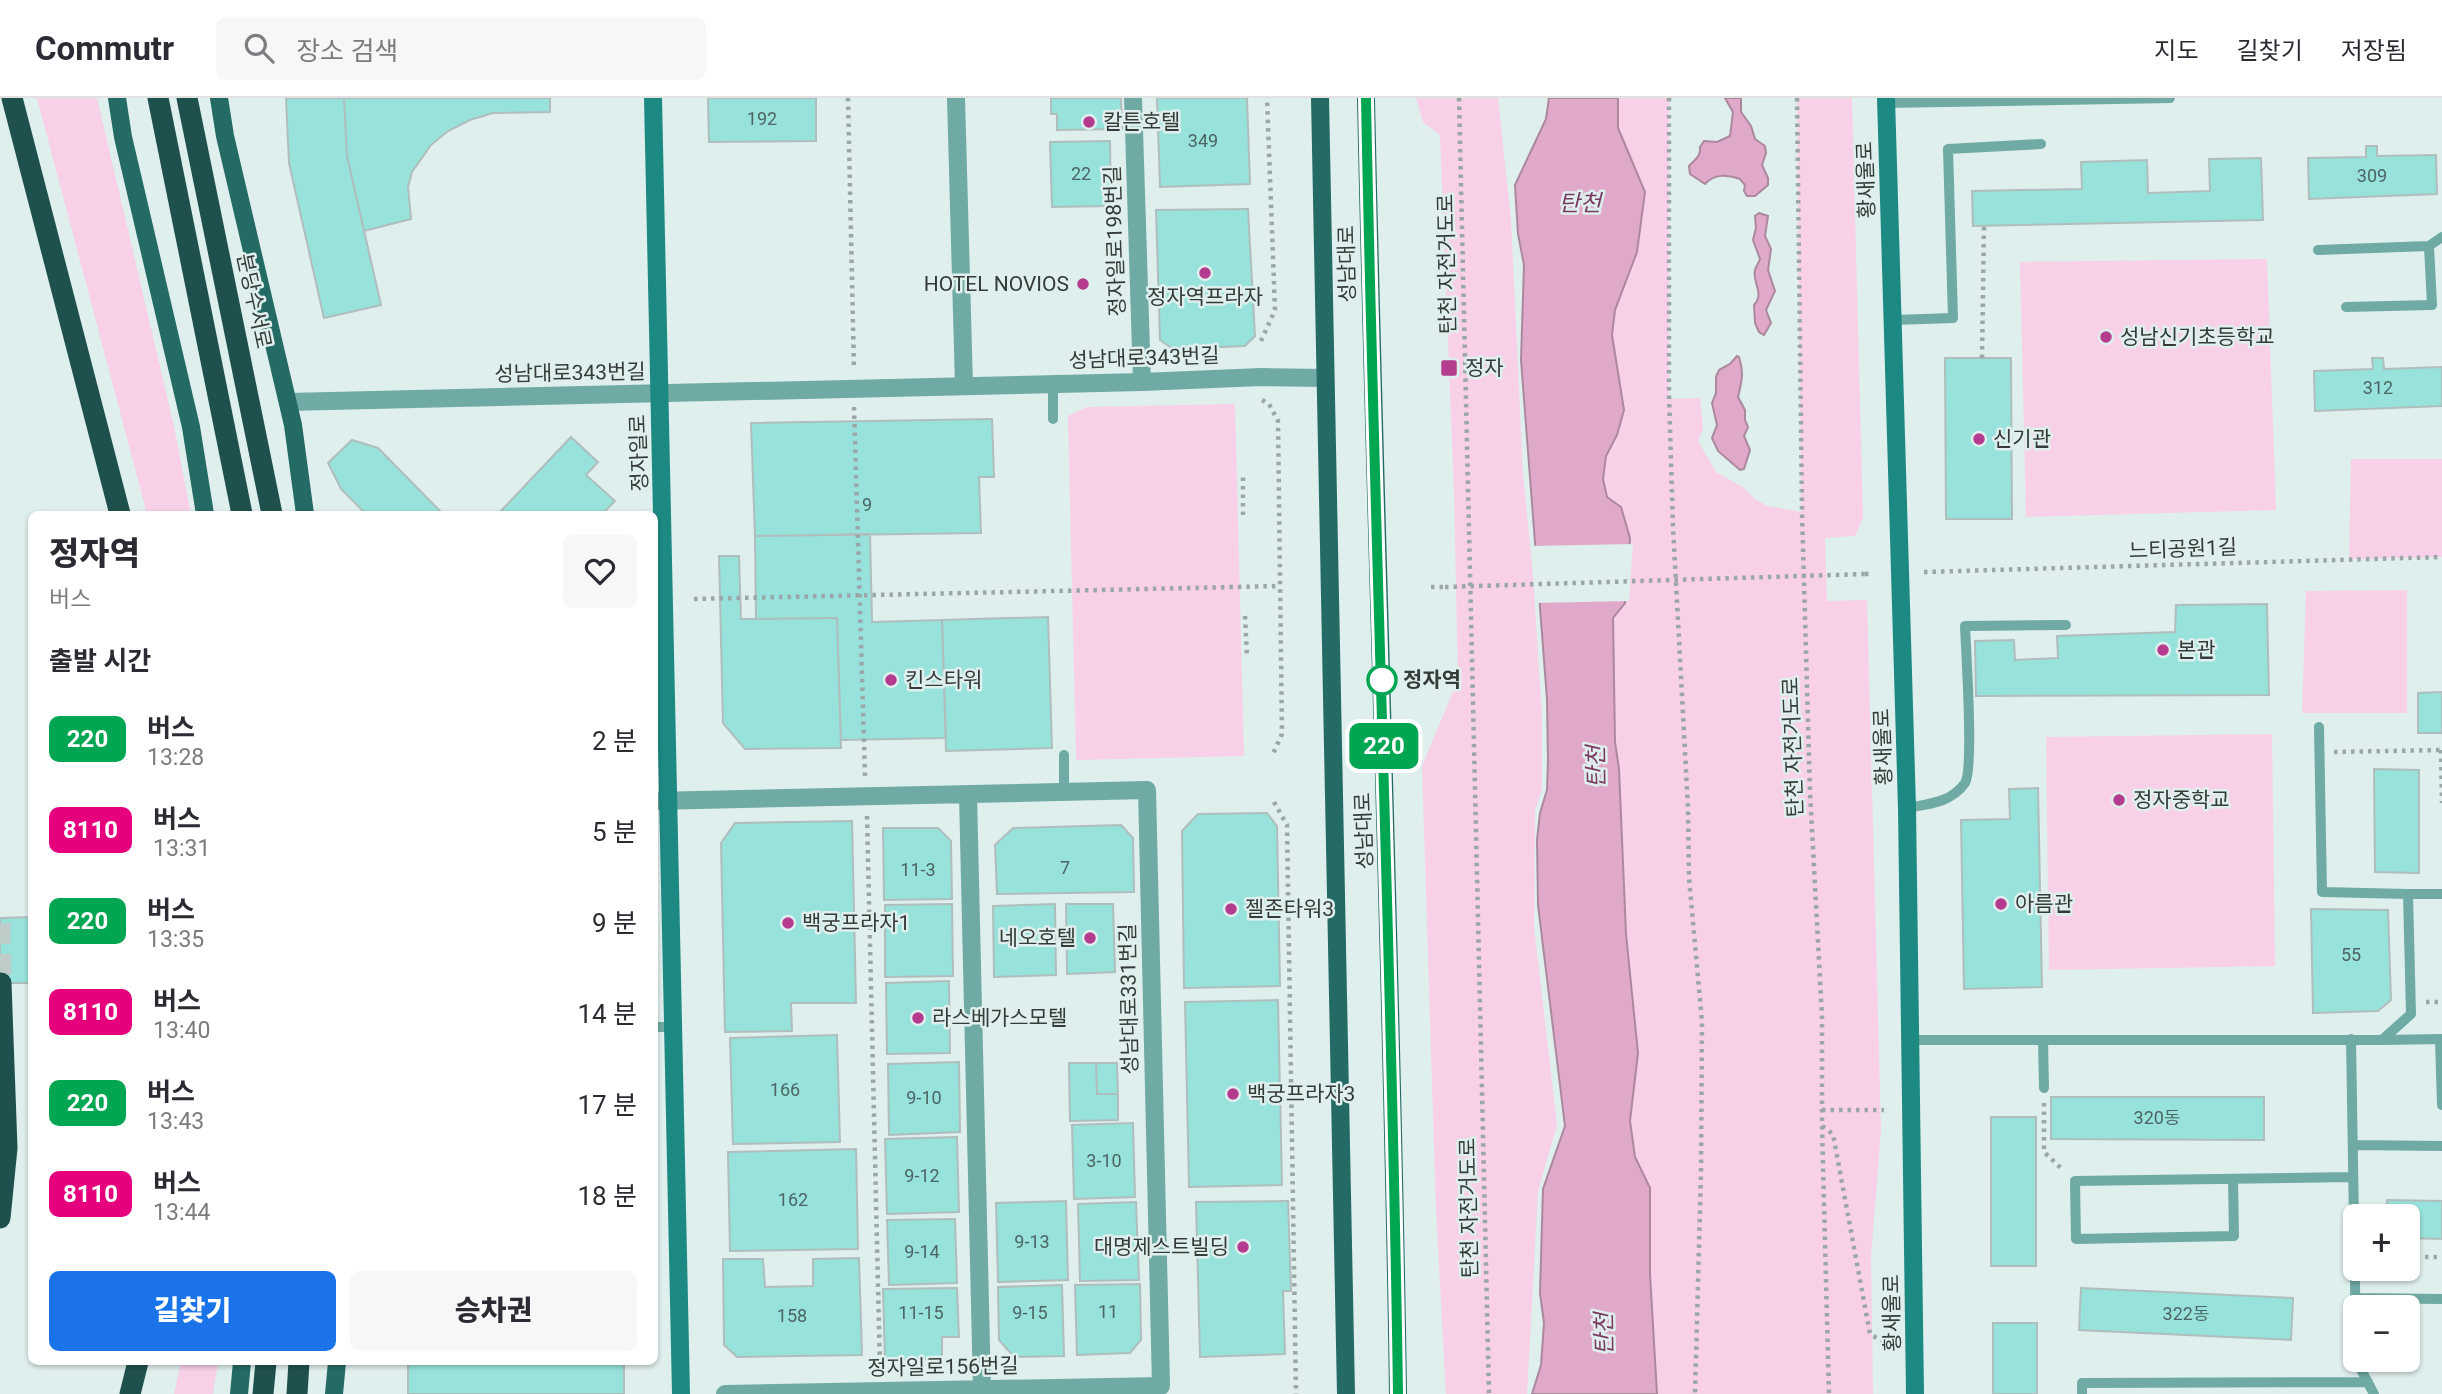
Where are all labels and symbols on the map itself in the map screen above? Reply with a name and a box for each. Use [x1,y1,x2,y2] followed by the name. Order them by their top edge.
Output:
[747,108,777,129] house number: 192
[1103,110,1180,134] place label: 칼튼호텔
[1081,114,1097,130] marker: 칼튼호텔
[1188,130,1218,151] house number: 349
[1853,141,1879,219] street label: 황새울로
[1071,163,1091,184] house number: 22
[1100,165,1130,317] street label: 정자일로198번길
[2357,165,2387,186] house number: 309
[1559,190,1604,217] water label: 탄천
[1434,194,1460,334] street label: 탄천 자전거도로
[1334,225,1360,303] street label: 성남대로
[232,251,276,351] street label: 분당수서로
[1197,265,1213,281] marker: 정자역프라자
[924,272,1069,296] place label: HOTEL NOVIOS
[1075,276,1091,292] marker: HOTEL NOVIOS
[1147,285,1263,309] place label: 정자역프라자
[2120,325,2275,349] place label: 성남신기초등학교
[2098,329,2114,345] marker: 성남신기초등학교
[1068,343,1220,373] street label: 성남대로343번길
[1465,356,1504,380] place label: 정자
[1439,358,1459,378] marker: 정자
[494,360,646,386] street label: 성남대로343번길
[2363,377,2393,398] house number: 312
[626,414,652,492] street label: 정자일로
[1993,427,2051,451] place label: 신기관
[1971,431,1987,447] marker: 신기관
[862,494,872,515] house number: 9
[2128,535,2238,563] street label: 느티공원1길
[2177,638,2216,662] place label: 본관
[2155,642,2171,658] marker: 본관
[1367,665,1397,695] marker: 정자역
[905,668,982,692] place label: 킨스타워
[1403,668,1461,692] place label: 정자역
[883,672,899,688] marker: 킨스타워
[1779,676,1807,818] street label: 탄천 자전거도로
[1870,708,1896,786] street label: 황새울로
[1344,723,1424,769] line badge: 220
[1583,743,1610,788] water label: 탄천
[2133,788,2230,812] place label: 정자중학교
[1351,792,1377,870] street label: 성남대로
[2111,792,2127,808] marker: 정자중학교
[1060,857,1070,878] house number: 7
[900,859,936,880] house number: 11-3
[2015,892,2073,916] place label: 아름관
[1993,896,2009,912] marker: 아름관
[1245,897,1334,921] place label: 젤존타워3
[1223,901,1239,917] marker: 젤존타워3
[802,911,910,935] place label: 백궁프라자1
[780,915,796,931] marker: 백궁프라자1
[1116,923,1142,1075] street label: 성남대로331번길
[999,926,1076,950] place label: 네오호텔
[1082,930,1098,946] marker: 네오호텔
[2341,944,2361,965] house number: 55
[932,1006,1067,1030] place label: 라스베가스모텔
[910,1010,926,1026] marker: 라스베가스모텔
[770,1079,800,1100] house number: 166
[1247,1082,1355,1106] place label: 백궁프라자3
[1225,1086,1241,1102] marker: 백궁프라자3
[906,1087,942,1108] house number: 9-10
[2134,1107,2180,1128] house number: 320동
[1456,1138,1482,1278] street label: 탄천 자전거도로
[1086,1150,1122,1171] house number: 3-10
[904,1165,940,1186] house number: 9-12
[778,1189,808,1210] house number: 162
[1014,1231,1050,1252] house number: 9-13
[1094,1235,1229,1259] place label: 대명제스트빌딩
[1235,1239,1251,1255] marker: 대명제스트빌딩
[904,1241,940,1262] house number: 9-14
[1879,1274,1905,1352] street label: 황새울로
[1098,1301,1118,1322] house number: 11
[898,1302,944,1323] house number: 11-15
[1012,1302,1048,1323] house number: 9-15
[2163,1303,2209,1324] house number: 322동
[777,1305,807,1326] house number: 158
[1591,1310,1618,1355] water label: 탄천
[867,1354,1019,1380] street label: 정자일로156번길

